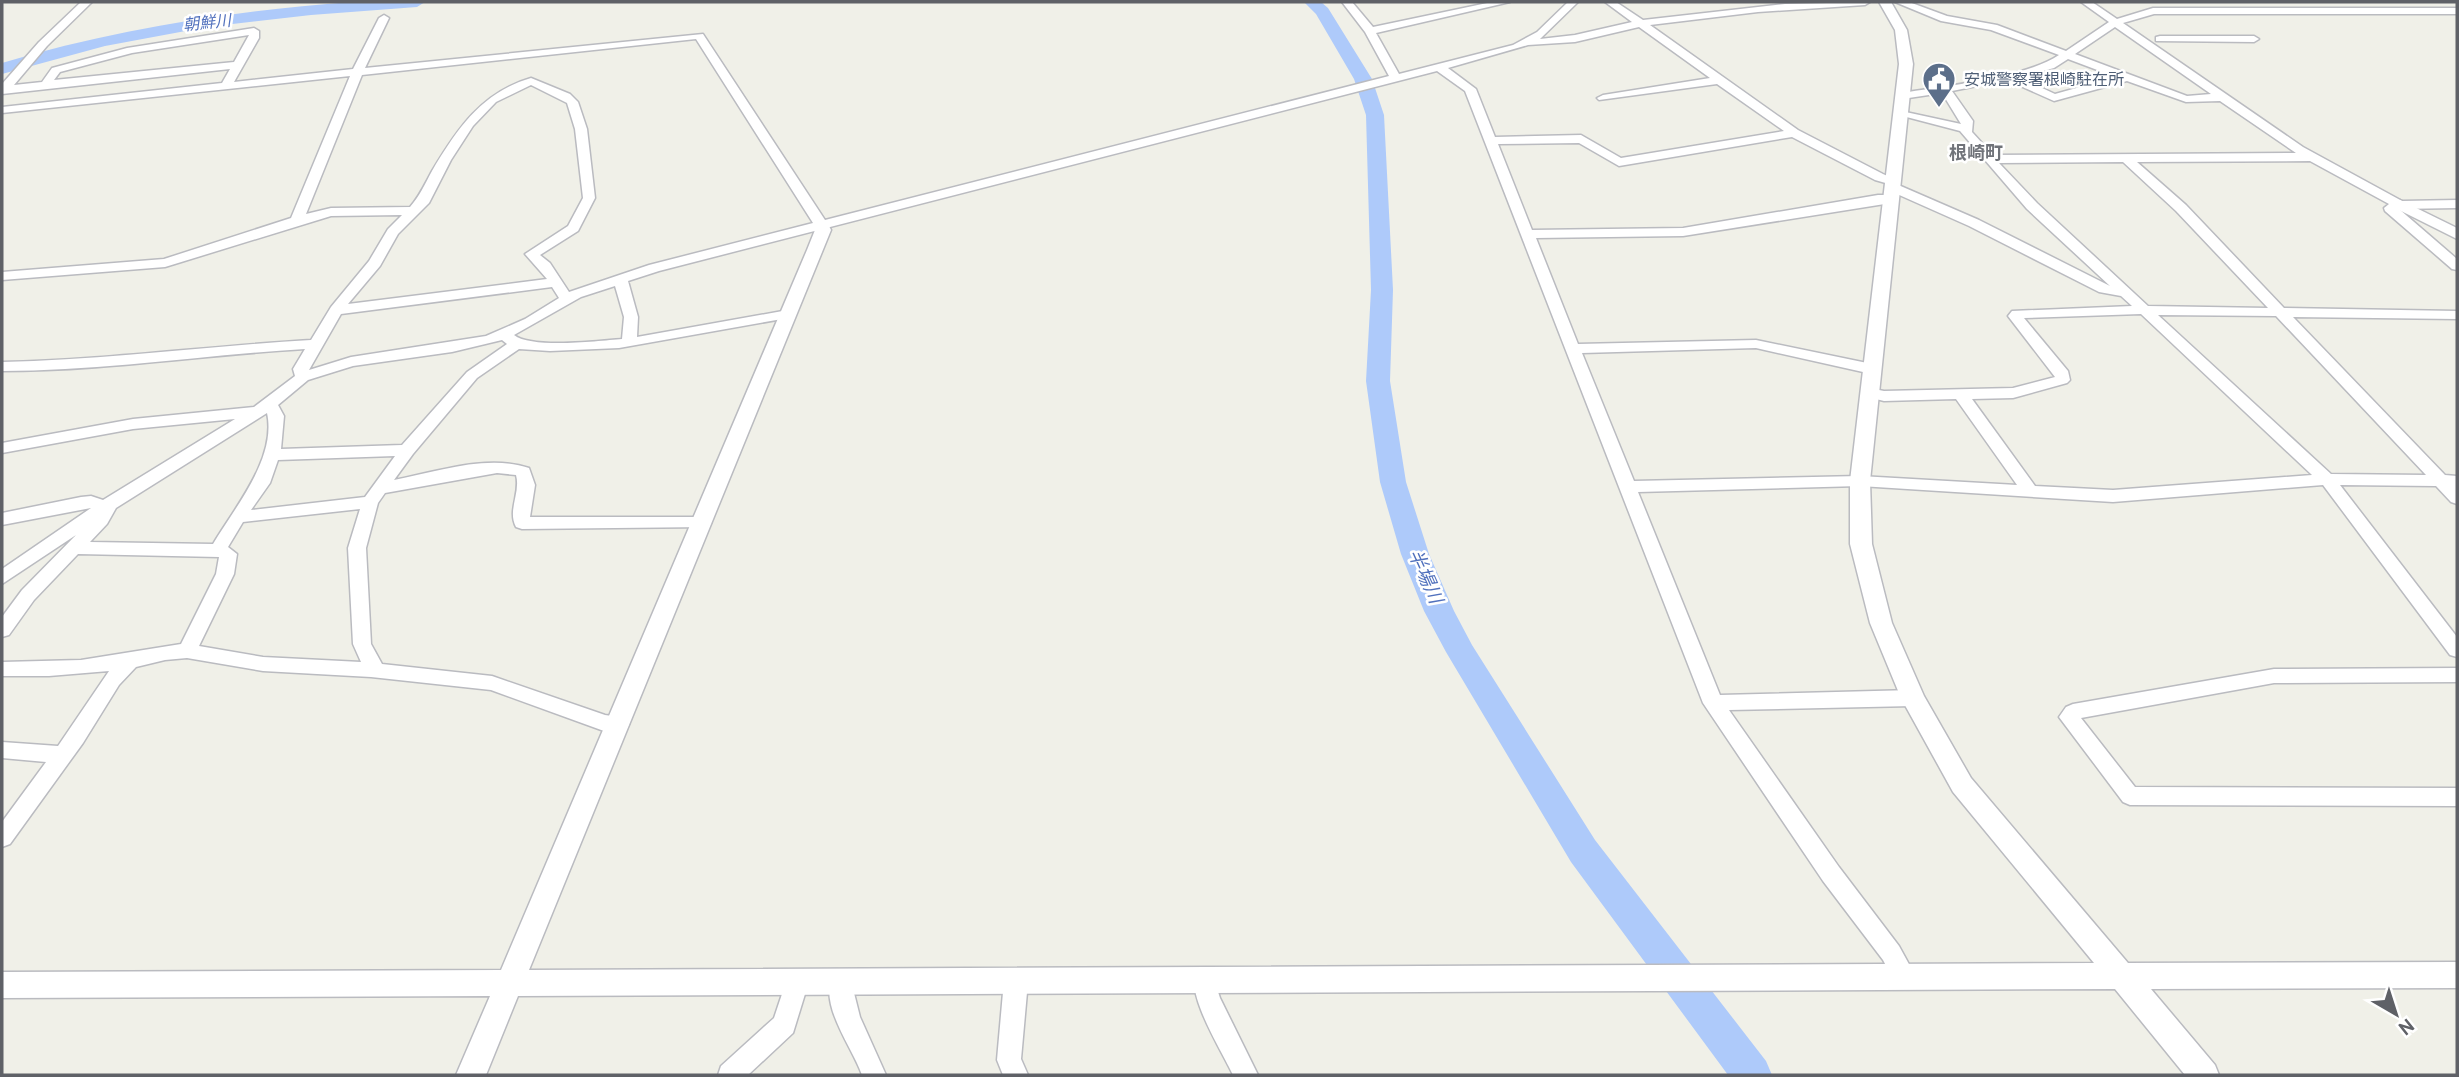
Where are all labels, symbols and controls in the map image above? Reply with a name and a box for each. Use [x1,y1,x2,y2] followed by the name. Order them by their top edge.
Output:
[182,11,234,36] water label: 朝鮮川
[1920,60,1958,109] public building icon: 安城警察署根崎駐在所
[1964,71,2124,91] place label: 安城警察署根崎駐在所
[1949,143,2003,166] district label: 根崎町
[1402,546,1448,610] water label: 半場川
[2361,979,2431,1049] north arrow
[2393,1012,2418,1039] text: N

